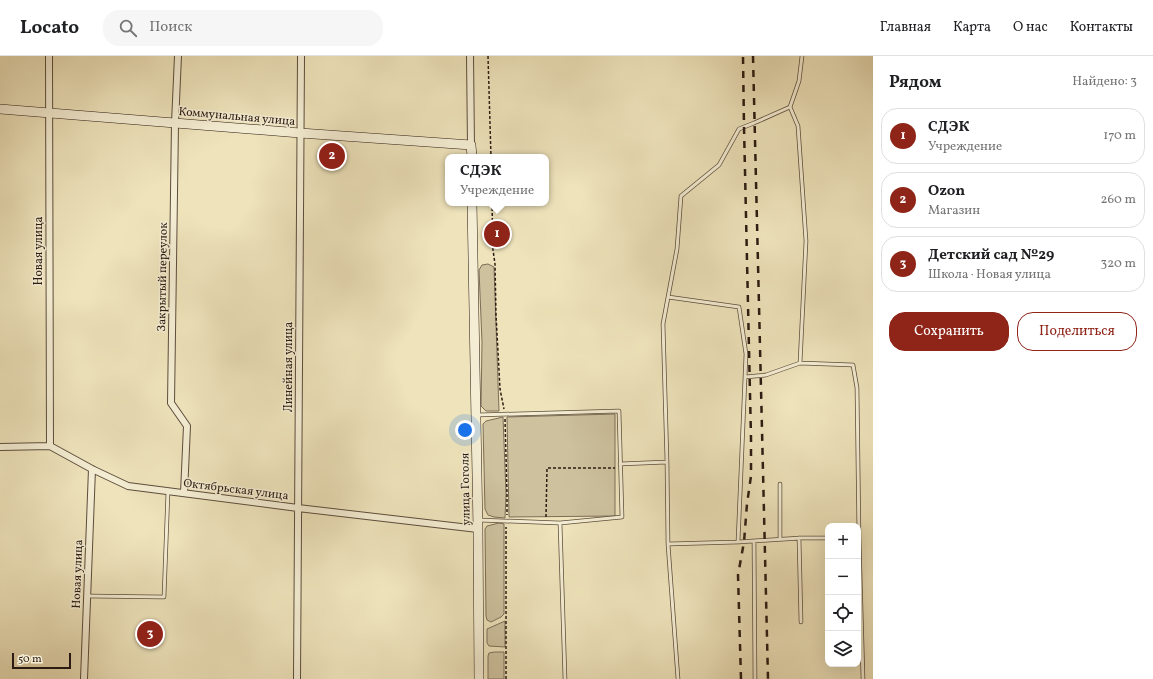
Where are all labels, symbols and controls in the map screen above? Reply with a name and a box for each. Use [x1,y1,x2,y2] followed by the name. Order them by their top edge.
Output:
[103,10,383,46] search box
[20,15,79,41] text: Locato
[117,17,139,39] icon: search
[149,17,192,38] text: Поиск
[880,18,931,37] text: Главная
[953,18,991,37] text: Карта
[1013,18,1048,37] text: О нас
[1070,18,1133,37] text: Контакты
[889,71,942,94] text: Рядом
[1072,73,1137,91] text: Найдено: 3
[178,104,296,130] street label: Коммунальная улица
[928,117,969,138] text: СДЭК
[900,127,906,145] text: 1
[1103,127,1136,145] text: 170 m
[928,138,1002,156] text: Учреждение
[319,141,345,171] pin: 2
[445,154,549,206] popup
[460,161,501,182] text: СДЭК
[928,181,965,202] text: Ozon
[460,182,534,200] text: Учреждение
[900,191,906,209] text: 2
[1101,191,1136,209] text: 260 m
[928,202,980,220] text: Магазин
[31,216,47,286] street label: Новая улица
[484,219,510,249] pin: 1
[154,222,172,332] street label: Закрытый переулок
[928,245,1054,266] text: Детский сад №29
[900,255,906,273] text: 3
[1101,255,1136,273] text: 320 m
[928,266,1051,284] text: Школа · Новая улица
[889,312,1009,351] button: Сохранить
[1017,312,1137,351] button: Поделиться
[281,322,297,412] street label: Линейная улица
[455,420,475,440] your location
[457,453,475,525] street label: улица Гоголя
[182,476,289,504] street label: Октябрьская улица
[825,523,861,667] map controls
[825,523,861,559] button: +
[69,539,87,609] street label: Новая улица
[825,559,861,595] button: −
[825,595,861,631] button: locate
[137,619,163,649] pin: 3
[825,631,861,667] button: layers
[12,651,71,670] scale bar
[18,652,42,667] text: 50 m

